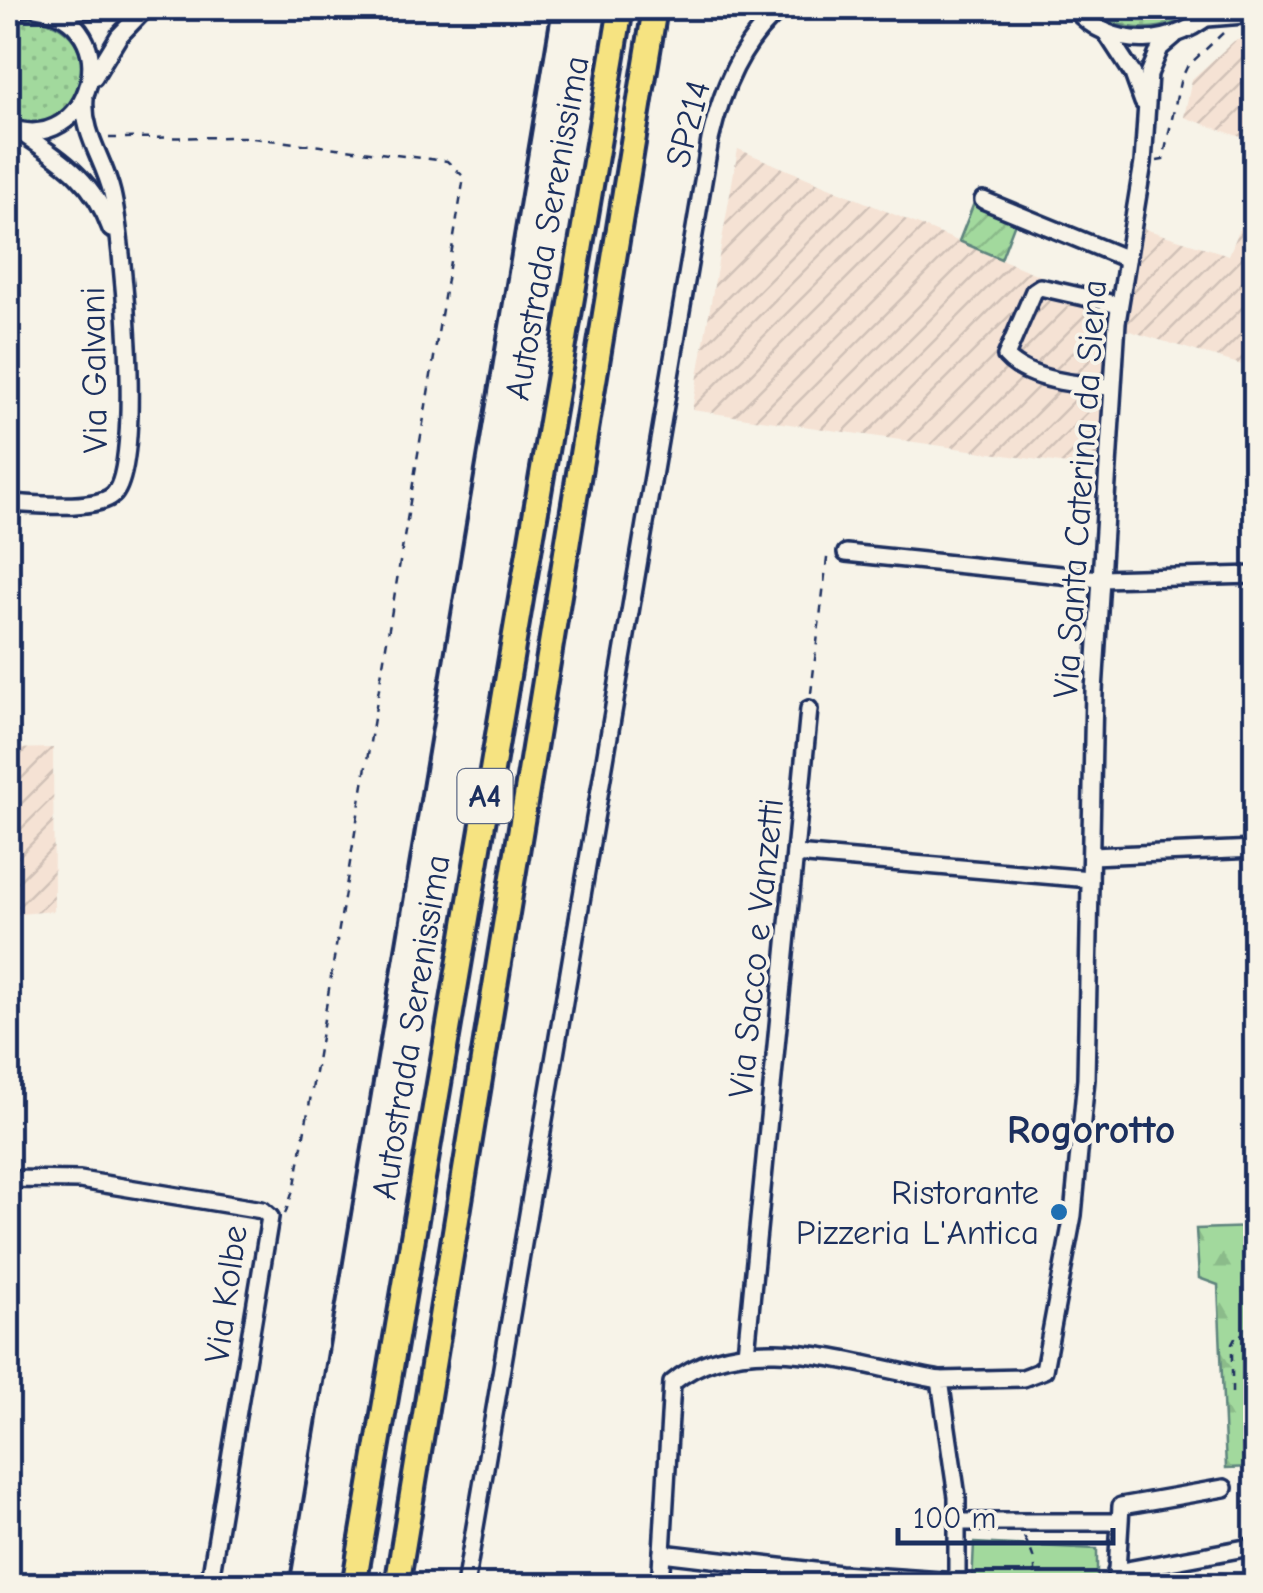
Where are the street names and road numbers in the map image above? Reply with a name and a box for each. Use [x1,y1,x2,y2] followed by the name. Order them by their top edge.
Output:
[497,53,597,403] street label: Autostrada Serenissima
[657,76,719,172] street label: SP214
[1045,278,1115,700] street label: Via Santa Caterina da Siena
[72,286,116,454] street label: Via Galvani
[458,769,512,823] road number: A4
[720,796,792,1100] street label: Via Sacco e Vanzetti
[363,852,459,1202] street label: Autostrada Serenissima
[196,1223,256,1365] street label: Via Kolbe

